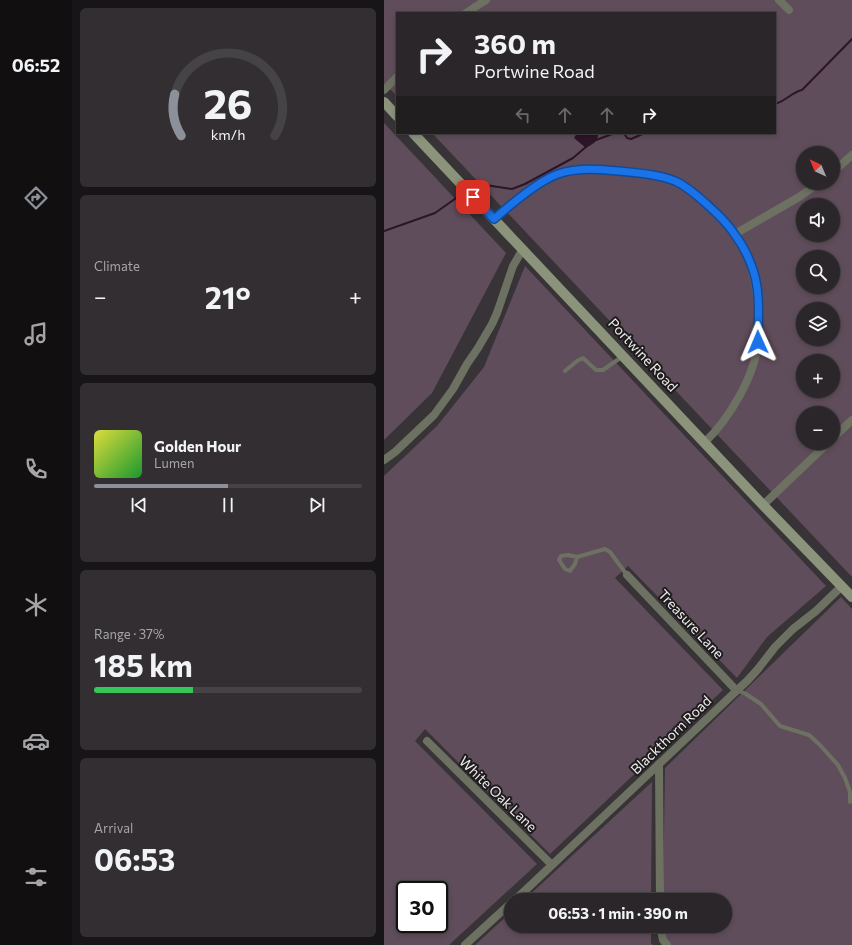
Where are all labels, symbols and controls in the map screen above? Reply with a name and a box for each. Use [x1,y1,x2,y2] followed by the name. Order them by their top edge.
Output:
[474,26,556,60] text: 360 m
[408,28,460,80] icon: right
[12,54,60,76] text: 06:52
[474,60,595,82] text: Portwine Road
[203,77,253,128] text: 26
[512,104,534,126] icon: left
[554,104,576,126] icon: ahead
[596,104,618,126] icon: ahead
[638,104,660,126] icon: right
[211,124,245,142] text: km/h
[796,146,840,190] north arrow
[796,146,840,450] map controls
[456,180,490,214] pin
[22,184,50,212] icon: directions
[462,186,484,208] icon: arrive
[796,198,840,242] button: sound
[796,250,840,294] button: search
[94,258,140,274] text: Climate
[205,278,251,315] text: 21°
[94,283,107,310] text: −
[349,283,362,310] text: +
[796,302,840,346] button: layers
[605,315,682,395] street label: Portwine Road
[22,320,50,348] icon: music
[737,321,779,363] position arrow
[796,354,840,398] button: +
[796,406,840,450] button: −
[154,437,241,455] text: Golden Hour
[22,455,50,483] icon: phone
[154,455,194,471] text: Lumen
[128,494,150,516] icon: previous
[217,494,239,516] icon: pause
[306,494,328,516] icon: next
[655,586,728,662] street label: Treasure Lane
[22,591,50,619] icon: climate
[94,626,164,642] text: Range · 37%
[94,646,193,683] text: 185 km
[627,692,715,777] street label: Blackthorn Road
[22,727,50,755] icon: car
[456,752,541,835] street label: White Oak Lane
[94,820,133,836] text: Arrival
[94,840,175,877] text: 06:53
[22,863,50,891] icon: filters
[396,881,448,933] speed limit sign: 30
[548,904,688,922] text: 06:53 · 1 min · 390 m

